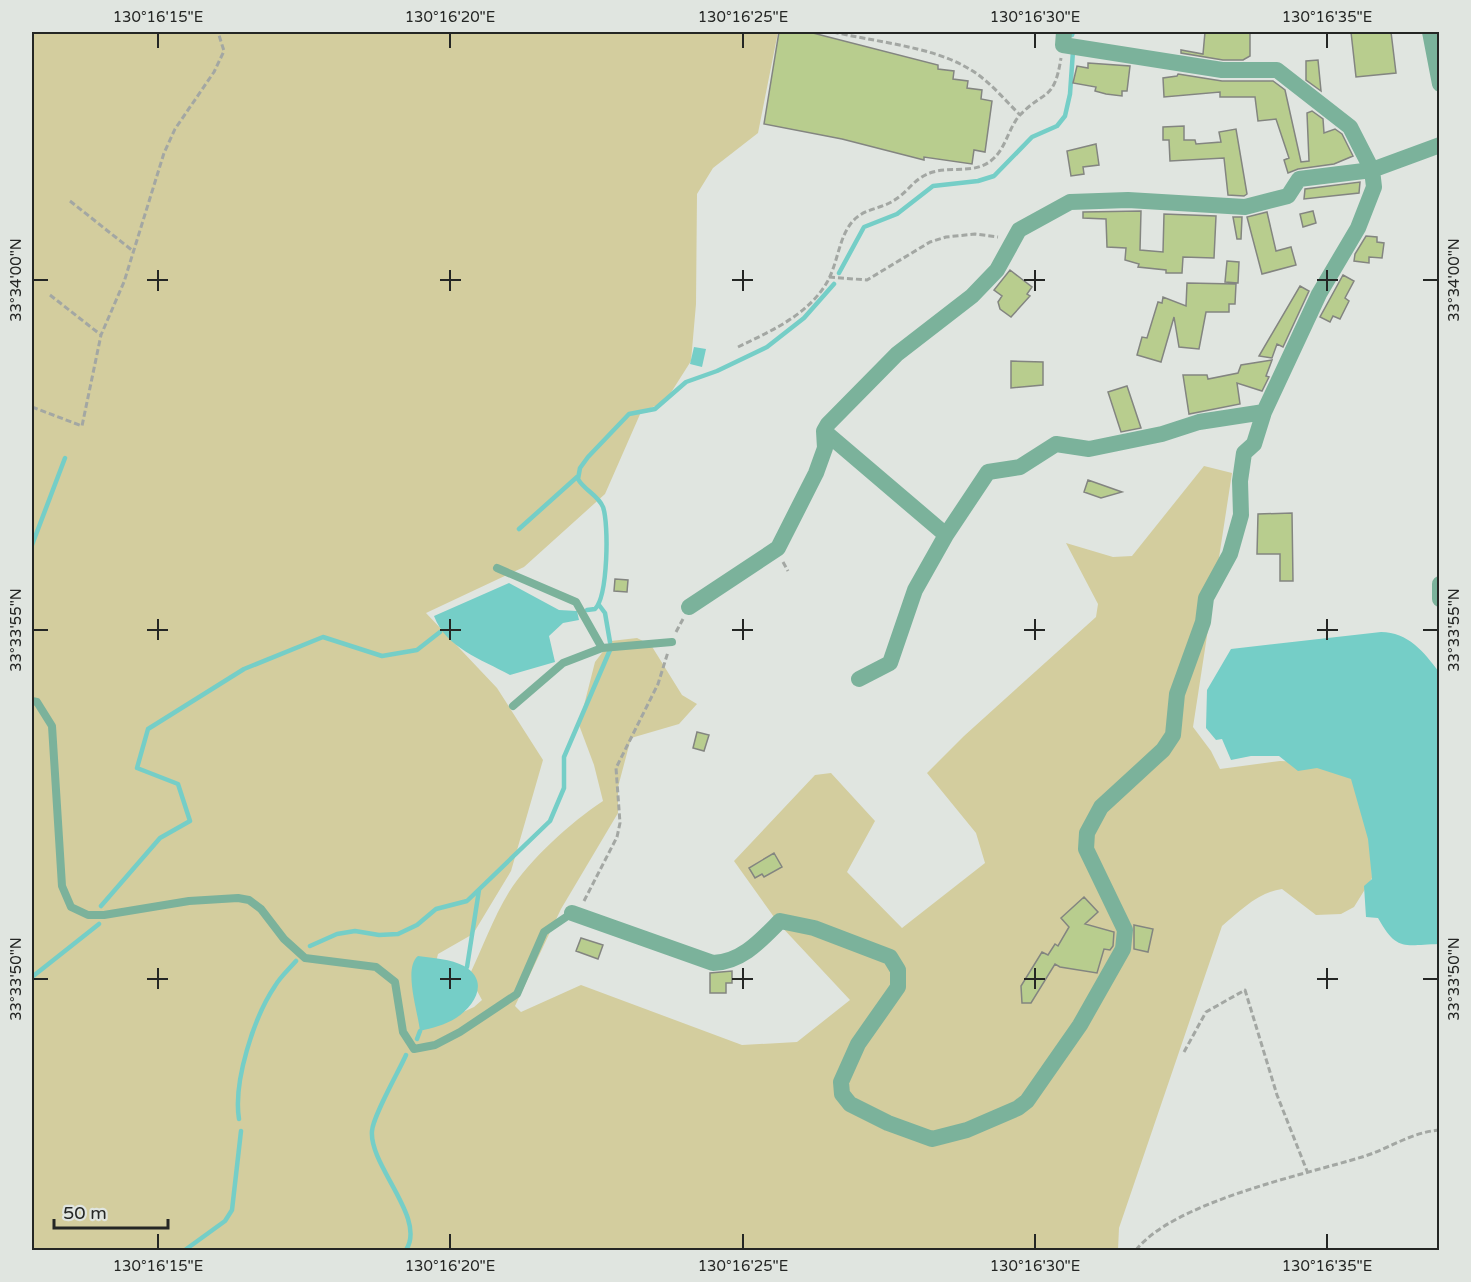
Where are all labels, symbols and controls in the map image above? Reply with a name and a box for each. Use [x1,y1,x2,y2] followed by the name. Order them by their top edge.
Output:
[113,8,203,26] text: 130°16'15"E
[405,8,495,26] text: 130°16'20"E
[698,8,788,26] text: 130°16'25"E
[990,8,1080,26] text: 130°16'30"E
[1282,8,1372,26] text: 130°16'35"E
[7,238,25,322] text: 33°34'00"N
[1445,238,1463,322] text: 33°34'00"N
[7,588,25,672] text: 33°33'55"N
[1445,588,1463,672] text: 33°33'55"N
[7,937,25,1021] text: 33°33'50"N
[1445,937,1463,1021] text: 33°33'50"N
[54,1192,168,1230] scale bar
[63,1202,107,1224] text: 50 m
[113,1257,203,1275] text: 130°16'15"E
[405,1257,495,1275] text: 130°16'20"E
[698,1257,788,1275] text: 130°16'25"E
[990,1257,1080,1275] text: 130°16'30"E
[1282,1257,1372,1275] text: 130°16'35"E

